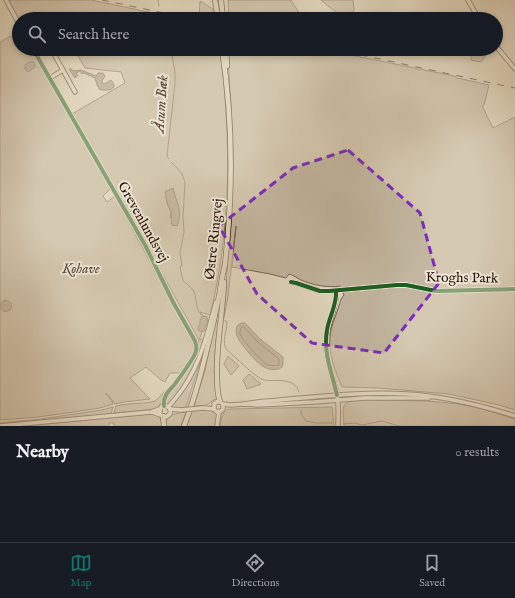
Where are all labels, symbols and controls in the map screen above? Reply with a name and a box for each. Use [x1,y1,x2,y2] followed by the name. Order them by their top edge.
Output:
[12,12,503,56] search box
[26,23,48,45] icon: search
[58,25,129,44] text: Search here
[149,74,172,136] water label: Åsum Bæk
[113,179,173,265] street label: Grevenlundsvej
[201,198,227,280] street label: Østre Ringvej
[61,260,100,278] park label: Kohave
[426,268,499,288] street label: Kroghs Park
[16,442,69,463] text: Nearby
[455,444,499,461] text: 0 results
[70,552,92,590] tab: Map
[232,552,279,590] tab: Directions
[419,552,445,590] tab: Saved

